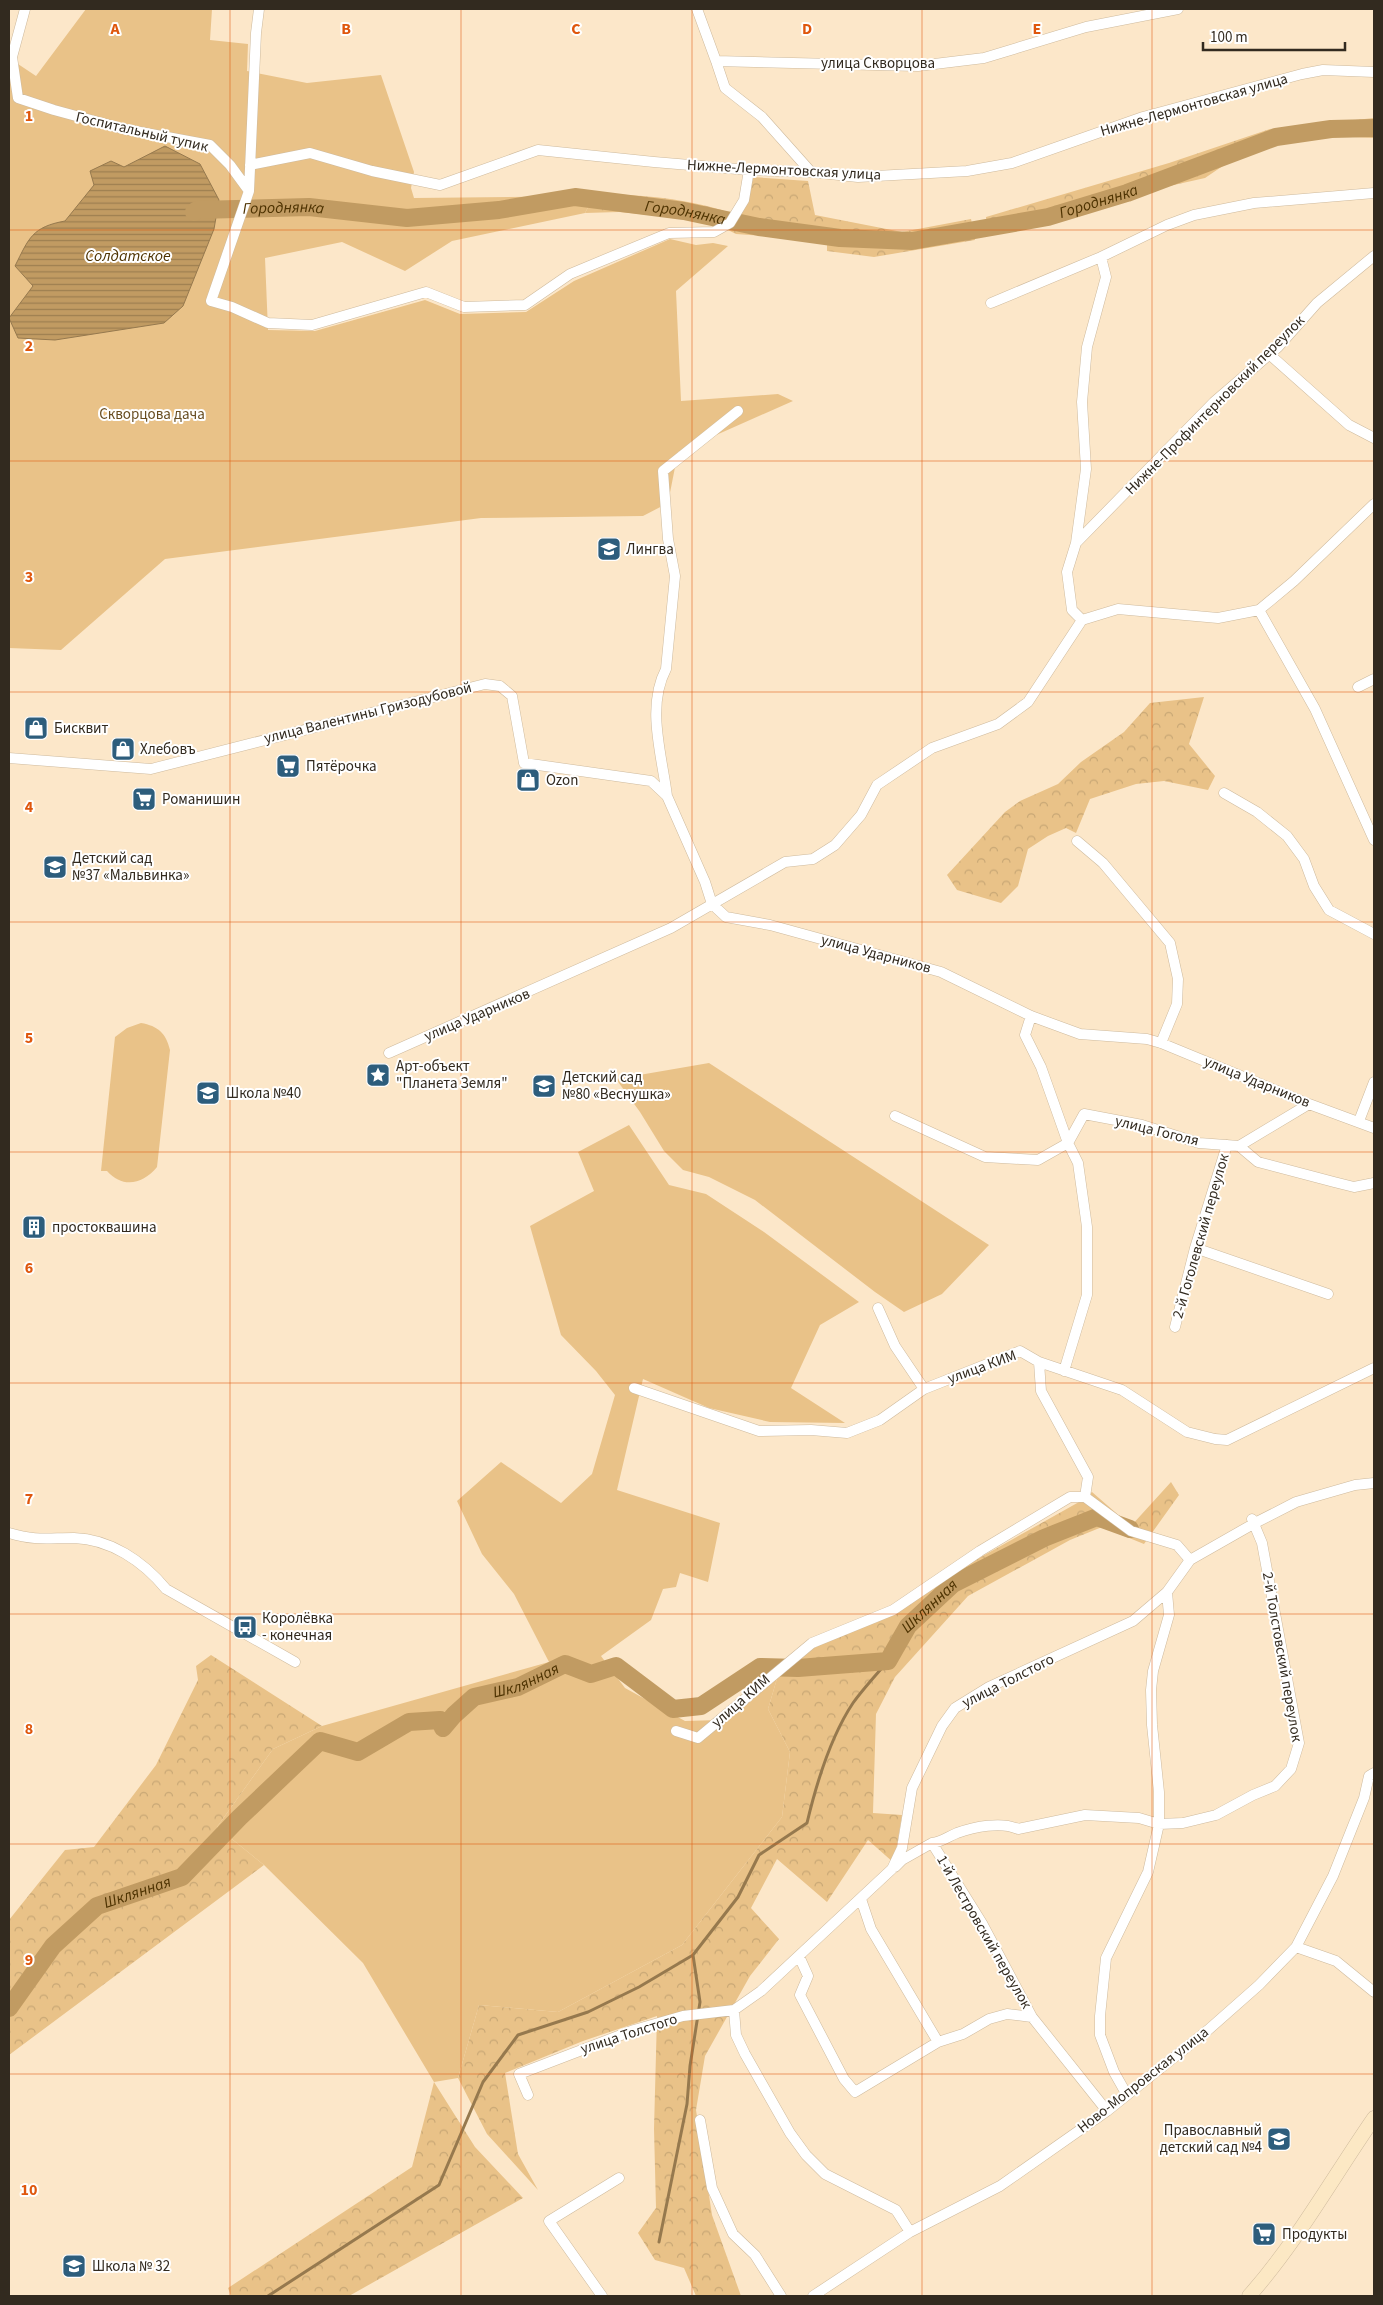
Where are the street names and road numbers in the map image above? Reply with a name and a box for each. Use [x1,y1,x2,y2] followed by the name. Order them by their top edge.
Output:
[821,53,935,74] street label: улица Скворцова
[1098,68,1290,142] street label: Нижне-Лермонтовская улица
[74,107,211,158] street label: Госпитальный тупик
[686,154,882,186] street label: Нижне-Лермонтовская улица
[1121,310,1310,499] street label: Нижне-Профинтерновский переулок
[262,677,474,749] street label: улица Валентины Гризодубовой
[819,929,934,979] street label: улица Ударников
[421,983,533,1047] street label: улица Ударников
[1201,1051,1314,1113] street label: улица Ударников
[1113,1110,1201,1152] street label: улица Гоголя
[1167,1151,1235,1321] street label: 2-й Гоголевский переулок
[945,1345,1019,1389] street label: улица КИМ
[1257,1570,1307,1744] street label: 2-й Толстовский переулок
[958,1649,1058,1713] street label: улица Толстого
[707,1670,775,1732] street label: улица КИМ
[931,1851,1037,2013] street label: 1-й Лестровский переулок
[578,2008,680,2060] street label: улица Толстого
[1073,2022,1213,2138] street label: Ново-Мопровская улица

